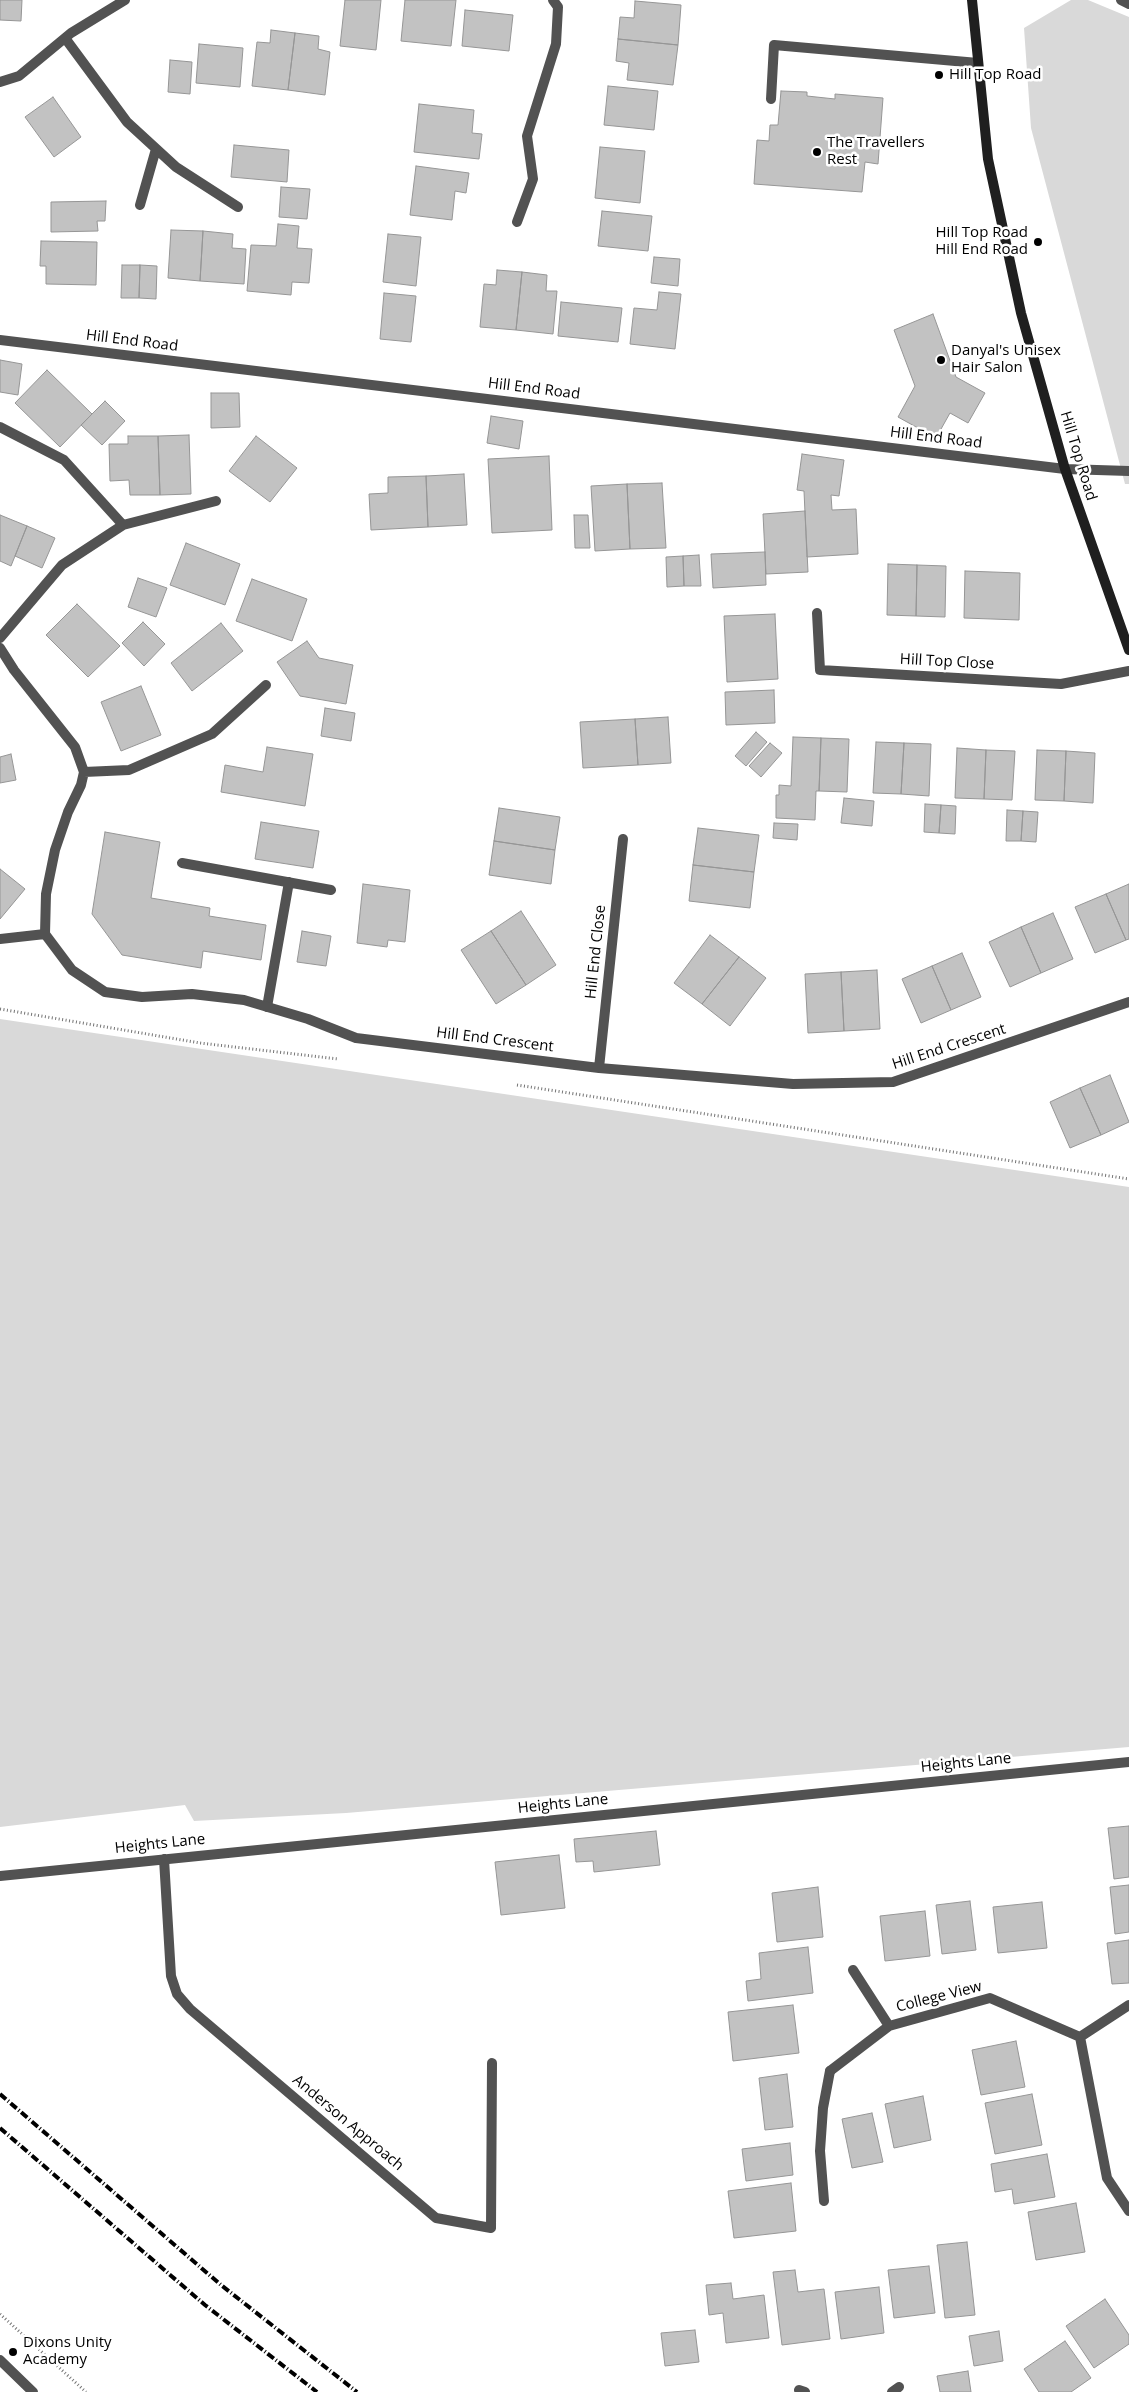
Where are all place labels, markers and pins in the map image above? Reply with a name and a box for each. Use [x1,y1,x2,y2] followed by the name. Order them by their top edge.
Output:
[949,66,1041,84] place label: Hill Top Road
[933,69,945,81] marker: Hill Top Road
[827,134,925,169] place label: The Travellers Rest
[811,146,823,158] marker: The Travellers Rest
[935,224,1028,259] place label: Hill Top Road Hill End Road
[1032,236,1044,248] marker: Hill Top Road Hill End Road
[951,342,1061,377] place label: Danyal's Unisex Hair Salon
[935,354,947,366] marker: Danyal's Unisex Hair Salon
[23,2334,112,2369] place label: Dixons Unity Academy
[7,2346,19,2358] marker: Dixons Unity Academy

